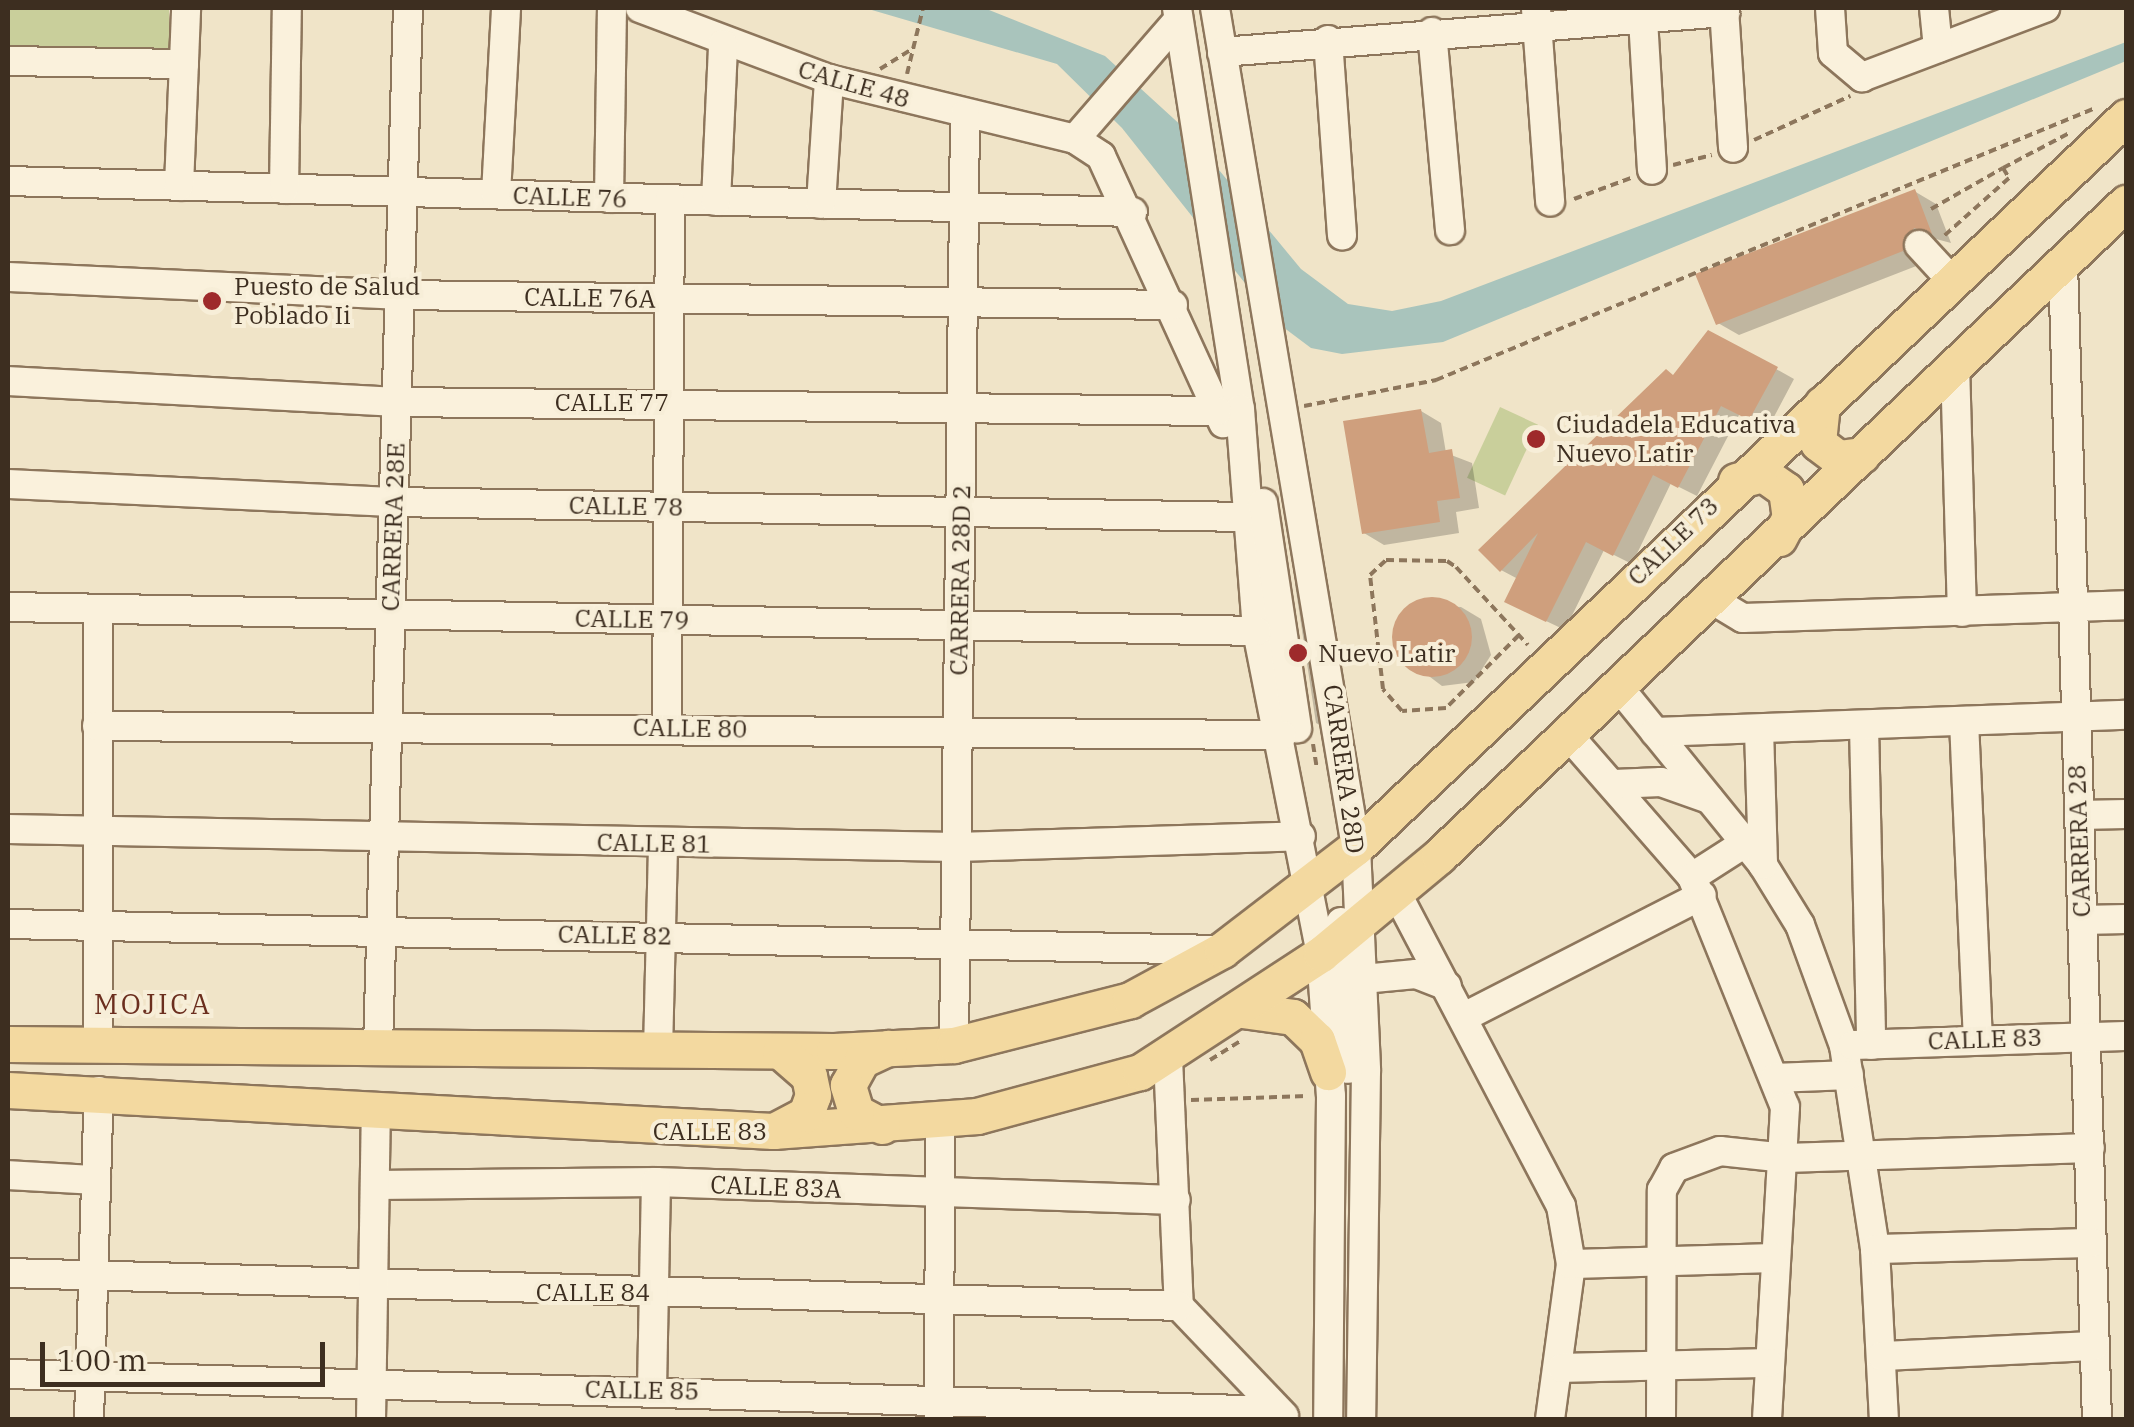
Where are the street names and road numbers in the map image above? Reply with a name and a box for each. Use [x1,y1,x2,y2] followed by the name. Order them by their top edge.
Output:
[795,54,913,114] street label: CALLE 48
[512,180,628,214] street label: CALLE 76
[524,282,656,314] street label: CALLE 76A
[555,387,669,417] street label: CALLE 77
[375,442,411,612] street label: CARRERA 28E
[943,484,977,676] street label: CARRERA 28D 2
[568,490,684,522] street label: CALLE 78
[1621,490,1725,592] street label: CALLE 73
[574,603,690,635] street label: CALLE 79
[1317,683,1371,855] street label: CARRERA 28D
[632,712,748,744] street label: CALLE 80
[2061,764,2097,918] street label: CARRERA 28
[596,827,712,859] street label: CALLE 81
[557,919,673,951] street label: CALLE 82
[1927,1022,2043,1056] street label: CALLE 83
[653,1116,767,1146] street label: CALLE 83
[710,1170,842,1204] street label: CALLE 83A
[536,1277,650,1307] street label: CALLE 84
[584,1374,700,1406] street label: CALLE 85

